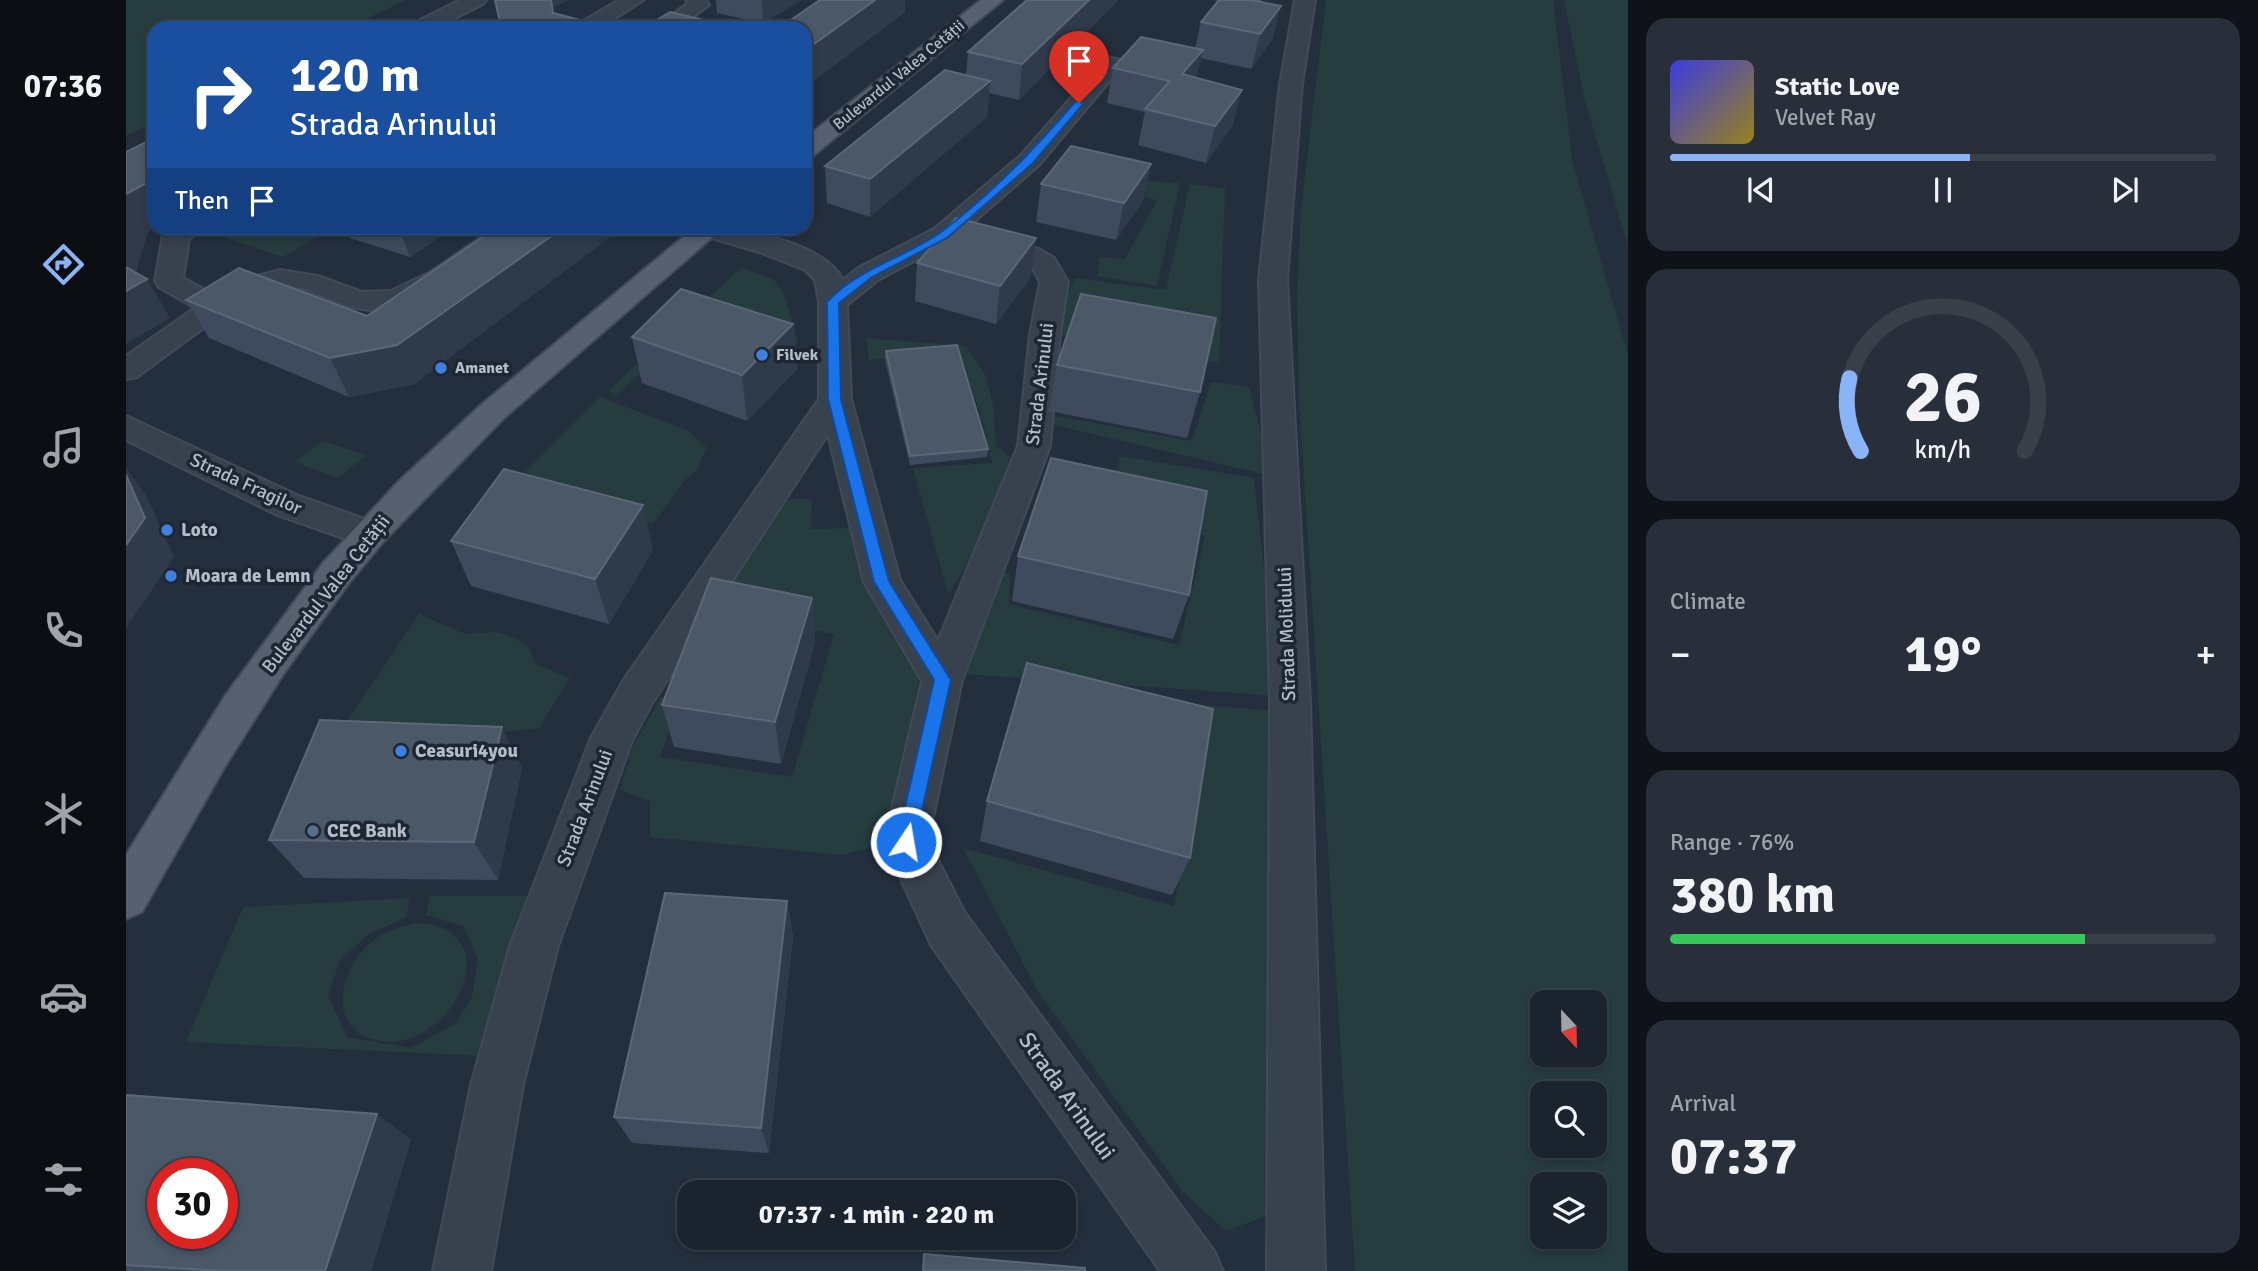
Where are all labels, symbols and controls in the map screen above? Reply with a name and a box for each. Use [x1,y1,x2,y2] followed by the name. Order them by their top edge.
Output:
[829,16,969,134] street label: Bulevardul Valea Cetății
[1049,31,1109,103] pin
[1060,42,1098,80] icon: arrive
[290,45,420,105] text: 120 m
[175,49,266,140] icon: right
[24,67,102,106] text: 07:36
[1775,71,1900,103] text: Static Love
[1775,103,1876,132] text: Velvet Ray
[290,105,497,144] text: Strada Arinului
[1742,171,1780,209] icon: previous
[1924,171,1962,209] icon: pause
[2106,171,2144,209] icon: next
[243,182,281,220] icon: arrive
[175,185,229,217] text: Then
[39,240,88,289] icon: directions
[1021,321,1059,447] street label: Strada Arinului
[776,345,819,365] place label: Filvek
[754,347,770,363] marker: Filvek
[1904,353,1982,442] text: 26
[455,358,509,378] place label: Amanet
[433,360,449,376] marker: Amanet
[39,423,88,472] icon: music
[1915,434,1971,465] text: km/h
[186,448,306,520] street label: Strada Fragilor
[257,510,395,678] street label: Bulevardul Valea Cetății
[181,518,218,542] place label: Loto
[159,522,175,538] marker: Loto
[185,564,311,588] place label: Moara de Lemn
[1273,566,1301,702] street label: Strada Molidului
[163,568,179,584] marker: Moara de Lemn
[1670,587,1746,616] text: Climate
[39,606,88,655] icon: phone
[1905,622,1981,686] text: 19°
[1670,631,1691,678] text: −
[2195,631,2216,678] text: +
[415,739,518,763] place label: Ceasuri4you
[393,743,409,759] marker: Ceasuri4you
[552,746,618,870] street label: Strada Arinului
[39,789,88,838] icon: climate
[869,805,943,879] position arrow
[327,819,407,843] place label: CEC Bank
[305,823,321,839] marker: CEC Bank
[1670,828,1794,857] text: Range · 76%
[1670,863,1835,927] text: 380 km
[39,972,88,1021] icon: car
[1530,990,1606,1068] north arrow
[1530,990,1607,1249] map controls
[1012,1027,1122,1165] street label: Strada Arinului
[1530,1081,1607,1158] button: search
[1670,1089,1736,1118] text: Arrival
[1670,1124,1798,1188] text: 07:37
[39,1155,88,1204] icon: filters
[147,1158,238,1249] speed limit sign: 30
[1530,1172,1607,1249] button: layers
[759,1199,994,1231] text: 07:37 · 1 min · 220 m

